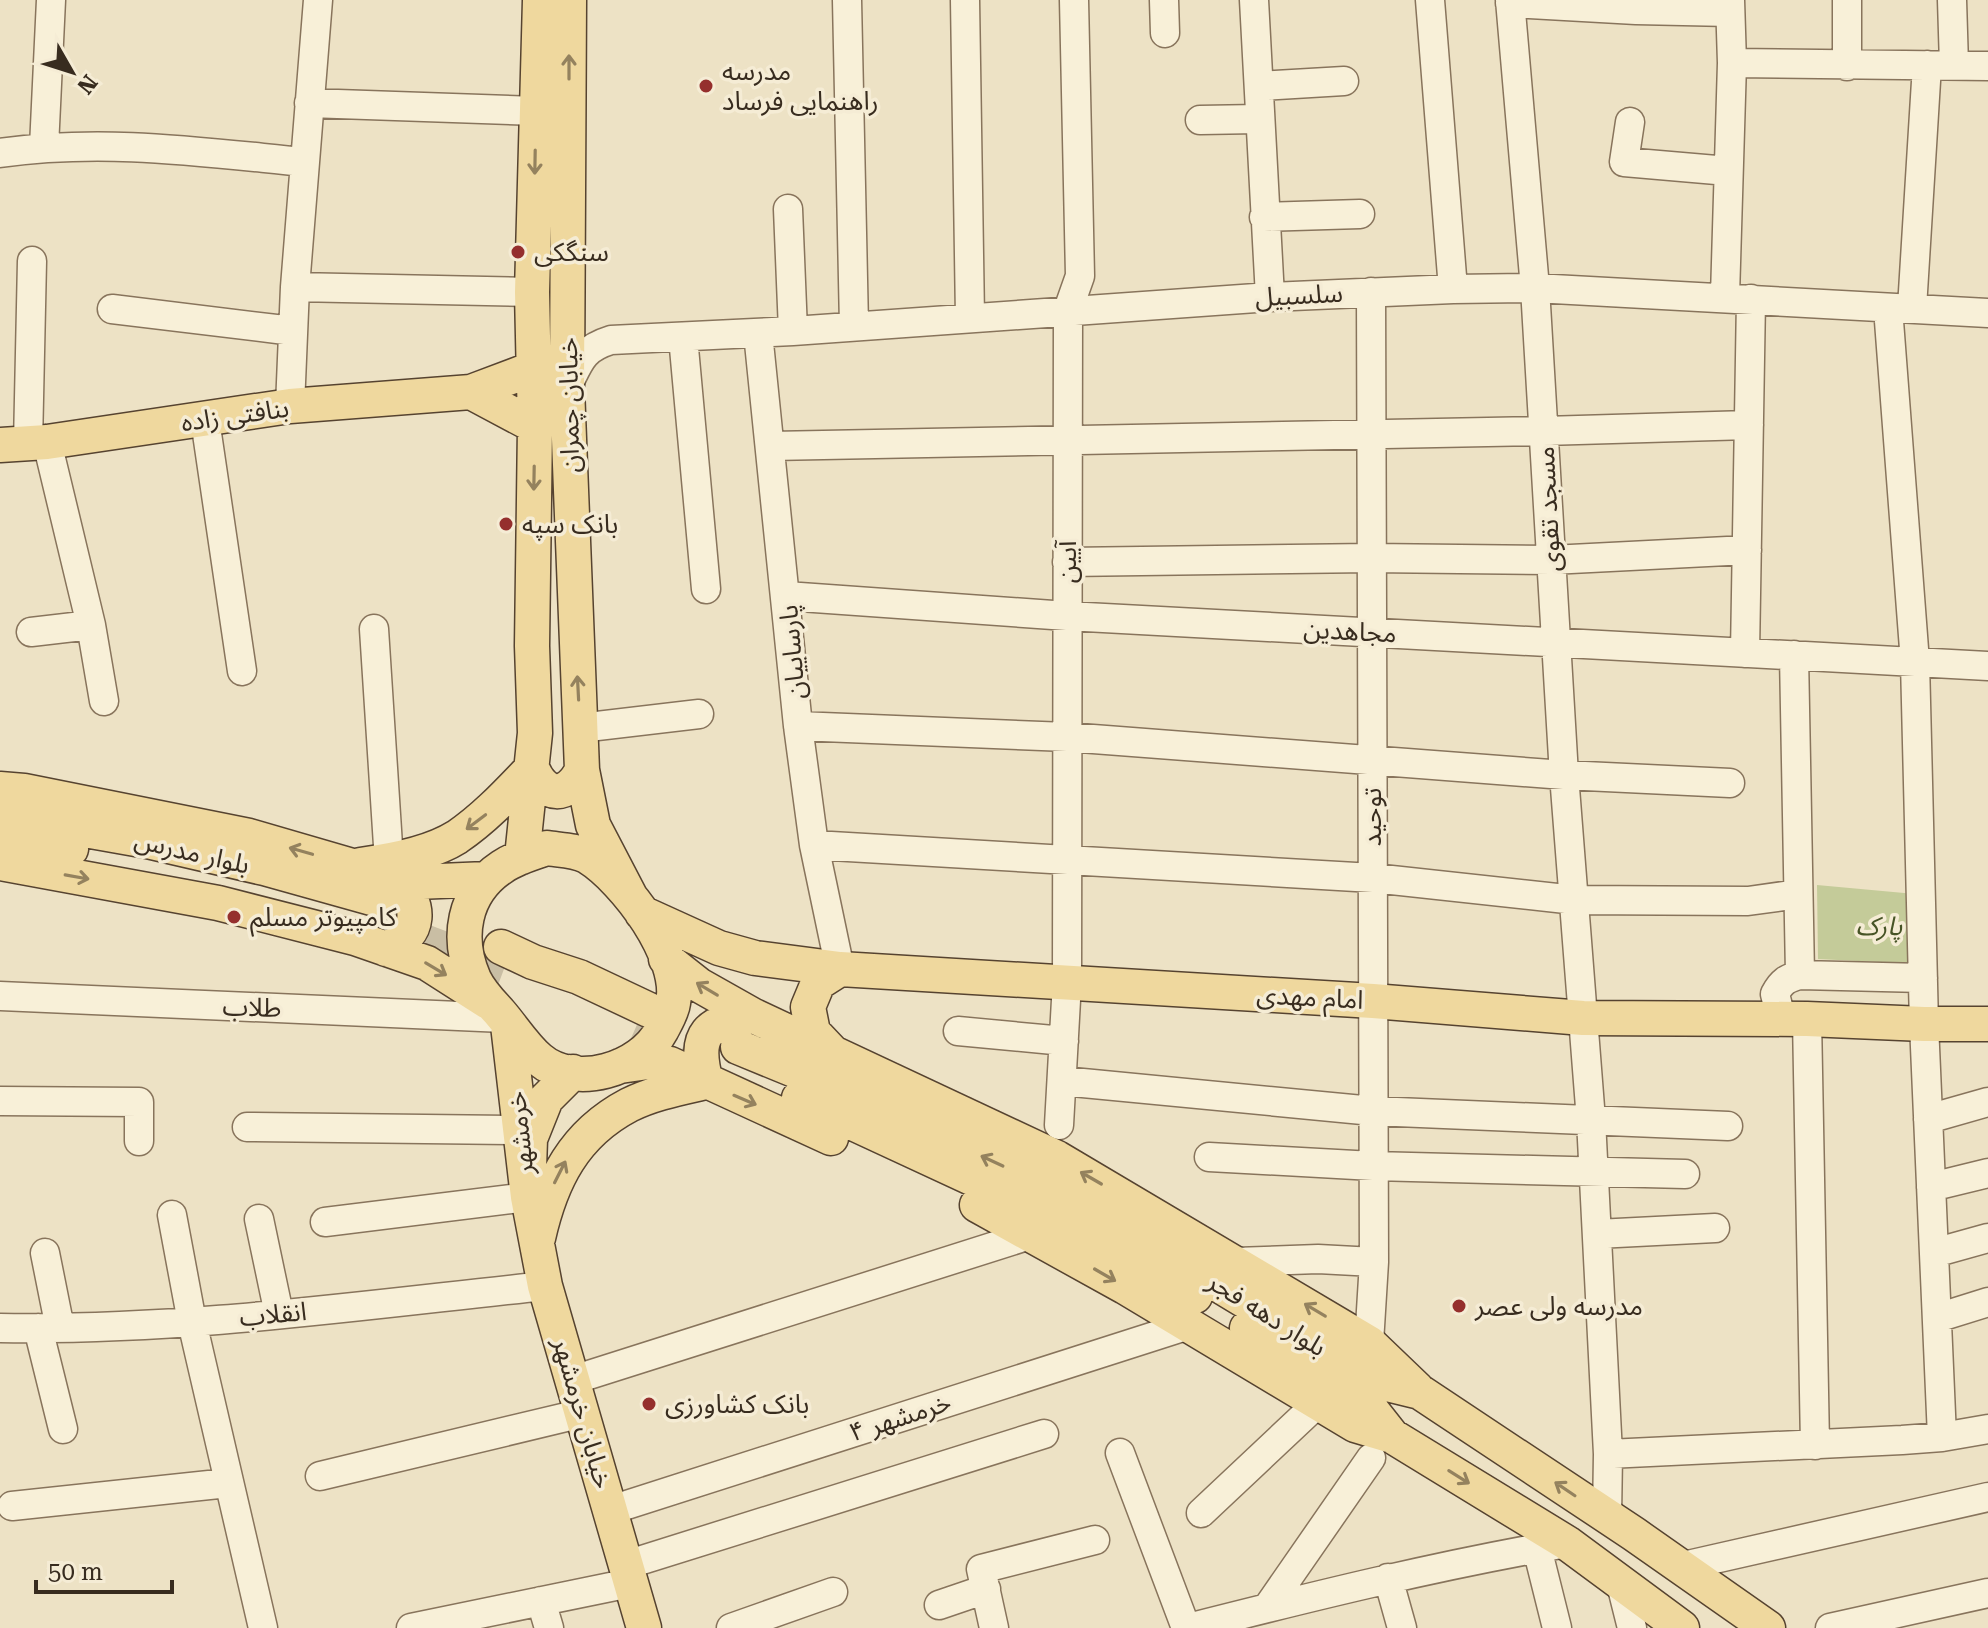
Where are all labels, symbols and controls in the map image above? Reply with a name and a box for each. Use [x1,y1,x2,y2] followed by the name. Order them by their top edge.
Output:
[32,32,112,112] north arrow
[561,54,577,81] one-way arrow
[722,56,879,116] place label: مدرسه راهنمایی فرساد
[72,70,102,99] text: N
[697,77,715,95] marker: مدرسه راهنمایی فرساد
[527,148,542,175] one-way arrow
[534,237,609,267] place label: سنگکی
[509,243,527,261] marker: سنگکی
[1254,278,1344,312] street label: سلسبیل
[553,337,587,473] street label: خیابان چمران
[179,393,291,437] street label: بنافتی زاده
[1530,446,1566,572] street label: مسجد تقوی
[526,464,542,491] one-way arrow
[522,509,618,541] place label: بانک سپه
[497,515,515,533] marker: بانک سپه
[1052,539,1082,583] street label: آیین
[773,603,813,701] street label: پارساییان
[1303,614,1397,648] street label: مجاهدین
[570,675,585,702] one-way arrow
[1357,788,1387,846] street label: توحید
[465,814,487,831] one-way arrow
[132,824,252,880] street label: بلوار مدرس
[289,843,314,857] one-way arrow
[64,871,89,886] one-way arrow
[250,902,397,937] place label: کامپیوتر مسلم
[225,908,243,926] marker: کامپیوتر مسلم
[1856,911,1903,943] park label: پارک
[424,961,447,977] one-way arrow
[1256,979,1364,1020] street label: امام مهدی
[696,980,719,996] one-way arrow
[222,991,282,1023] street label: طلاب
[501,1090,539,1177] street label: خرمشهر
[732,1094,757,1109] one-way arrow
[980,1153,1004,1168] one-way arrow
[553,1161,568,1185] one-way arrow
[1080,1170,1103,1186] one-way arrow
[1201,1265,1332,1362] street label: بلوار دهه فجر
[1092,1268,1116,1283] one-way arrow
[1474,1291,1643,1321] place label: مدرسه ولی عصر
[238,1296,308,1332] street label: انقلاب
[1450,1297,1468,1315] marker: مدرسه ولی عصر
[1304,1302,1327,1318] one-way arrow
[547,1333,619,1492] street label: خیابان خرمشهر
[845,1386,955,1448] street label: خرمشهر ۴
[665,1389,809,1419] place label: بانک کشاورزی
[640,1395,658,1413] marker: بانک کشاورزی
[1447,1469,1470,1485] one-way arrow
[1554,1481,1577,1497] one-way arrow
[36,1544,172,1594] scale bar
[48,1558,103,1586] text: 50 m

